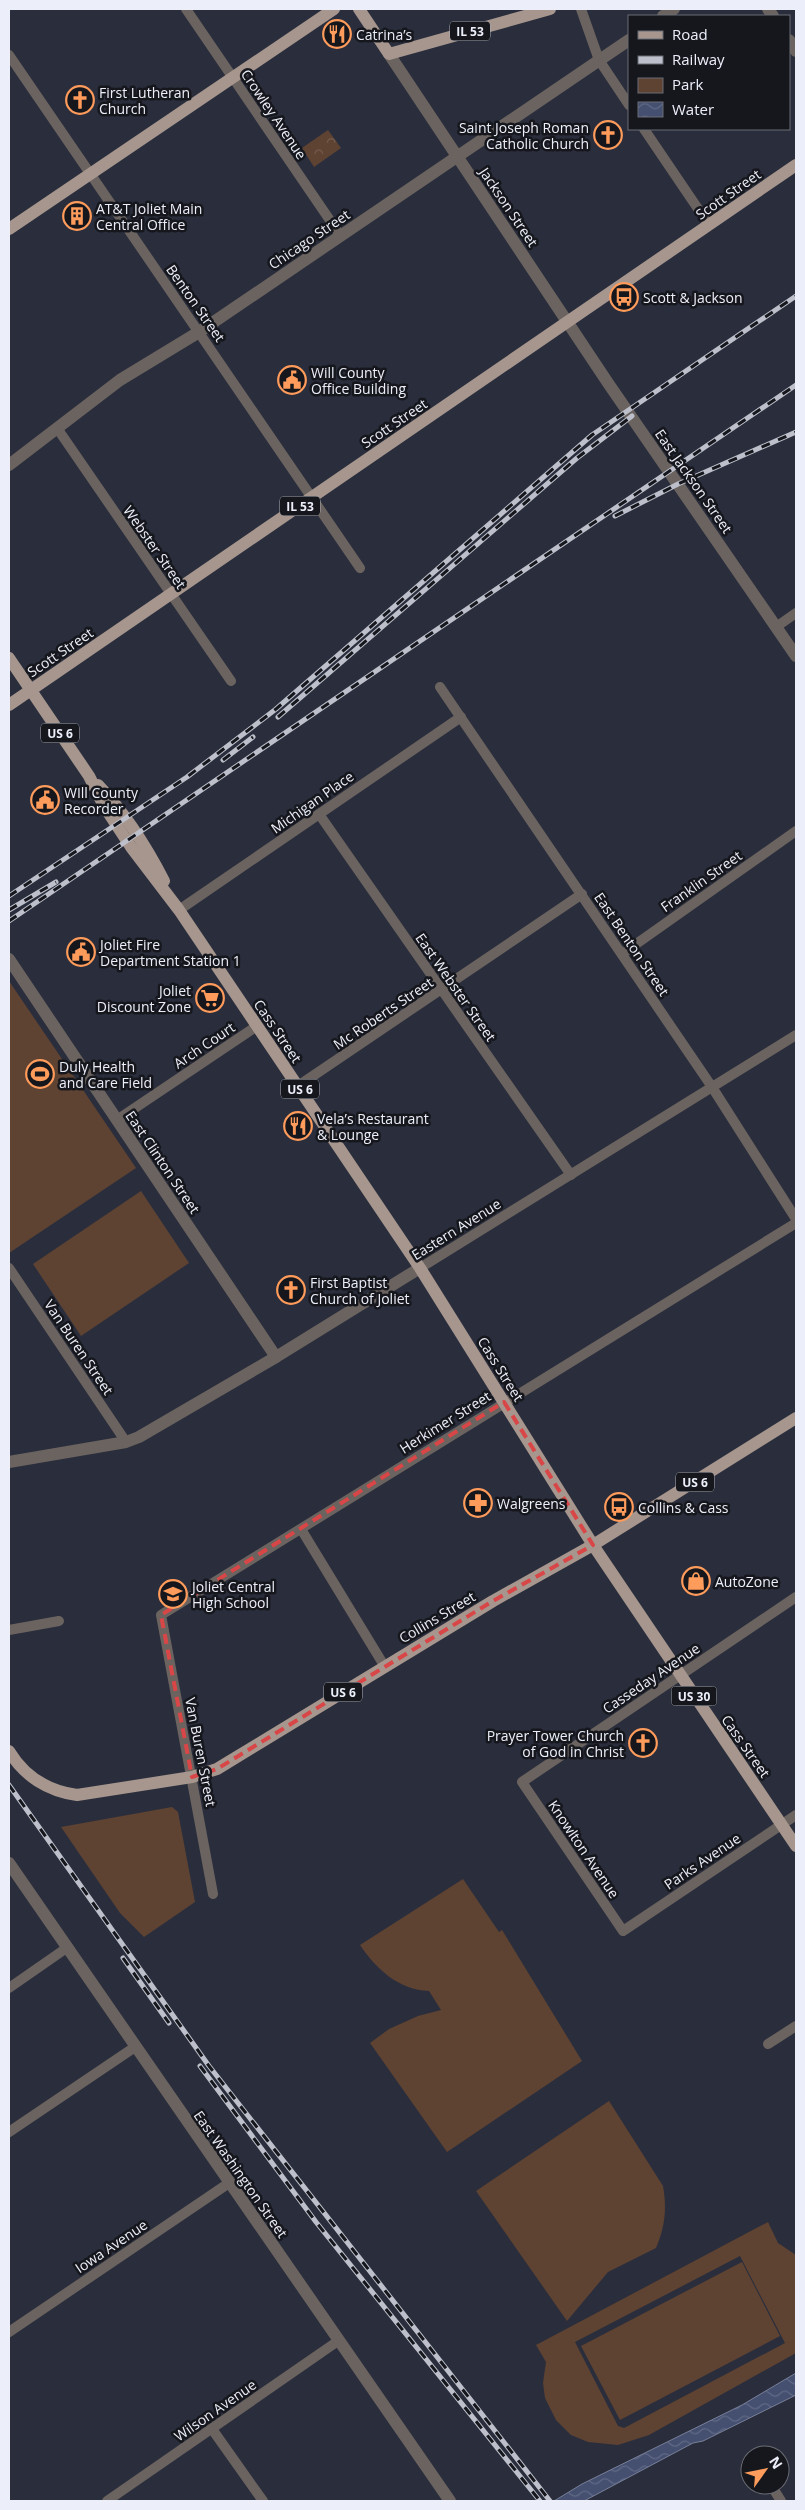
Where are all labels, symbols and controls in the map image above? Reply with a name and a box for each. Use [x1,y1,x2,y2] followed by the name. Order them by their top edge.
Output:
[628,15,790,130] legend
[322,19,352,49] restaurant icon: Catrina’s
[450,22,490,40] road number: IL 53
[672,24,708,44] text: Road
[356,25,413,44] place label: Catrina’s
[672,49,725,69] text: Railway
[237,65,311,163] street label: Crowley Avenue
[672,74,703,94] text: Park
[99,83,190,118] place label: First Lutheran Church
[65,85,95,115] church icon: First Lutheran Church
[672,99,714,119] text: Water
[459,118,589,153] place label: Saint Joseph Roman Catholic Church
[593,120,623,150] church icon: Saint Joseph Roman Catholic Church
[474,162,543,250] street label: Jackson Street
[692,165,764,223] street label: Scott Street
[96,199,202,234] place label: AT&T Joliet Main Central Office
[62,201,92,231] building icon: AT&T Joliet Main Central Office
[265,205,353,273] street label: Chicago Street
[162,261,230,345] street label: Benton Street
[609,282,639,312] bus stop icon: Scott & Jackson
[643,288,743,307] place label: Scott & Jackson
[311,363,406,398] place label: Will County Office Building
[277,365,307,395] public building icon: Will County Office Building
[357,394,431,452] street label: Scott Street
[651,425,737,537] street label: East Jackson Street
[280,496,320,516] road number: IL 53
[119,502,191,592] street label: Webster Street
[23,623,97,681] street label: Scott Street
[41,724,79,742] road number: US 6
[267,766,357,838] street label: Michigan Place
[64,783,139,818] place label: WIll County Recorder
[30,785,60,815] public building icon: WIll County Recorder
[657,846,745,916] street label: Franklin Street
[590,888,674,1000] street label: East Benton Street
[411,929,501,1045] street label: East Webster Street
[98,935,241,970] place label: Joliet Fire Department Station 1
[66,937,96,967] public building icon: Joliet Fire Department Station 1
[329,973,437,1053] street label: Mc Roberts Street
[97,981,191,1016] place label: Joliet Discount Zone
[195,983,225,1013] supermarket icon: Joliet Discount Zone
[250,996,306,1066] street label: Cass Street
[170,1018,238,1072] street label: Arch Court
[59,1057,152,1092] place label: Duly Health and Care Field
[25,1059,55,1089] sports icon: Duly Health and Care Field
[281,1080,319,1098] road number: US 6
[122,1107,204,1217] street label: East Clinton Street
[317,1109,429,1144] place label: Vela’s Restaurant & Lounge
[283,1111,313,1141] restaurant icon: Vela’s Restaurant & Lounge
[408,1194,504,1264] street label: Eastern Avenue
[310,1273,410,1308] place label: First Baptist Church of Joliet
[276,1275,306,1305] church icon: First Baptist Church of Joliet
[40,1296,118,1398] street label: Van Buren Street
[474,1333,528,1405] street label: Cass Street
[396,1386,494,1458] street label: Herkimer Street
[676,1472,714,1491] road number: US 6
[463,1488,493,1518] pharmacy icon: Walgreens
[604,1492,634,1522] bus stop icon: Collins & Cass
[497,1494,566,1513] place label: Walgreens
[638,1498,729,1517] place label: Collins & Cass
[681,1566,711,1596] shop icon: AutoZone
[715,1572,779,1591] place label: AutoZone
[190,1577,275,1612] place label: Joliet Central High School
[158,1579,188,1609] school or university icon: Joliet Central High School
[395,1587,479,1647] street label: Collins Street
[599,1638,703,1718] street label: Casseday Avenue
[324,1682,362,1701] road number: US 6
[672,1686,716,1705] road number: US 30
[181,1696,221,1808] street label: Van Buren Street
[717,1711,775,1781] street label: Cass Street
[487,1726,624,1761] place label: Prayer Tower Church of God in Christ
[628,1728,658,1758] church icon: Prayer Tower Church of God in Christ
[544,1796,624,1902] street label: Knowlton Avenue
[660,1828,744,1894] street label: Parks Avenue
[190,2107,292,2241] street label: East Washington Street
[71,2215,151,2277] street label: Iowa Avenue
[170,2375,260,2445] street label: Wilson Avenue
[740,2445,790,2495] north arrow
[765,2453,787,2473] text: N

